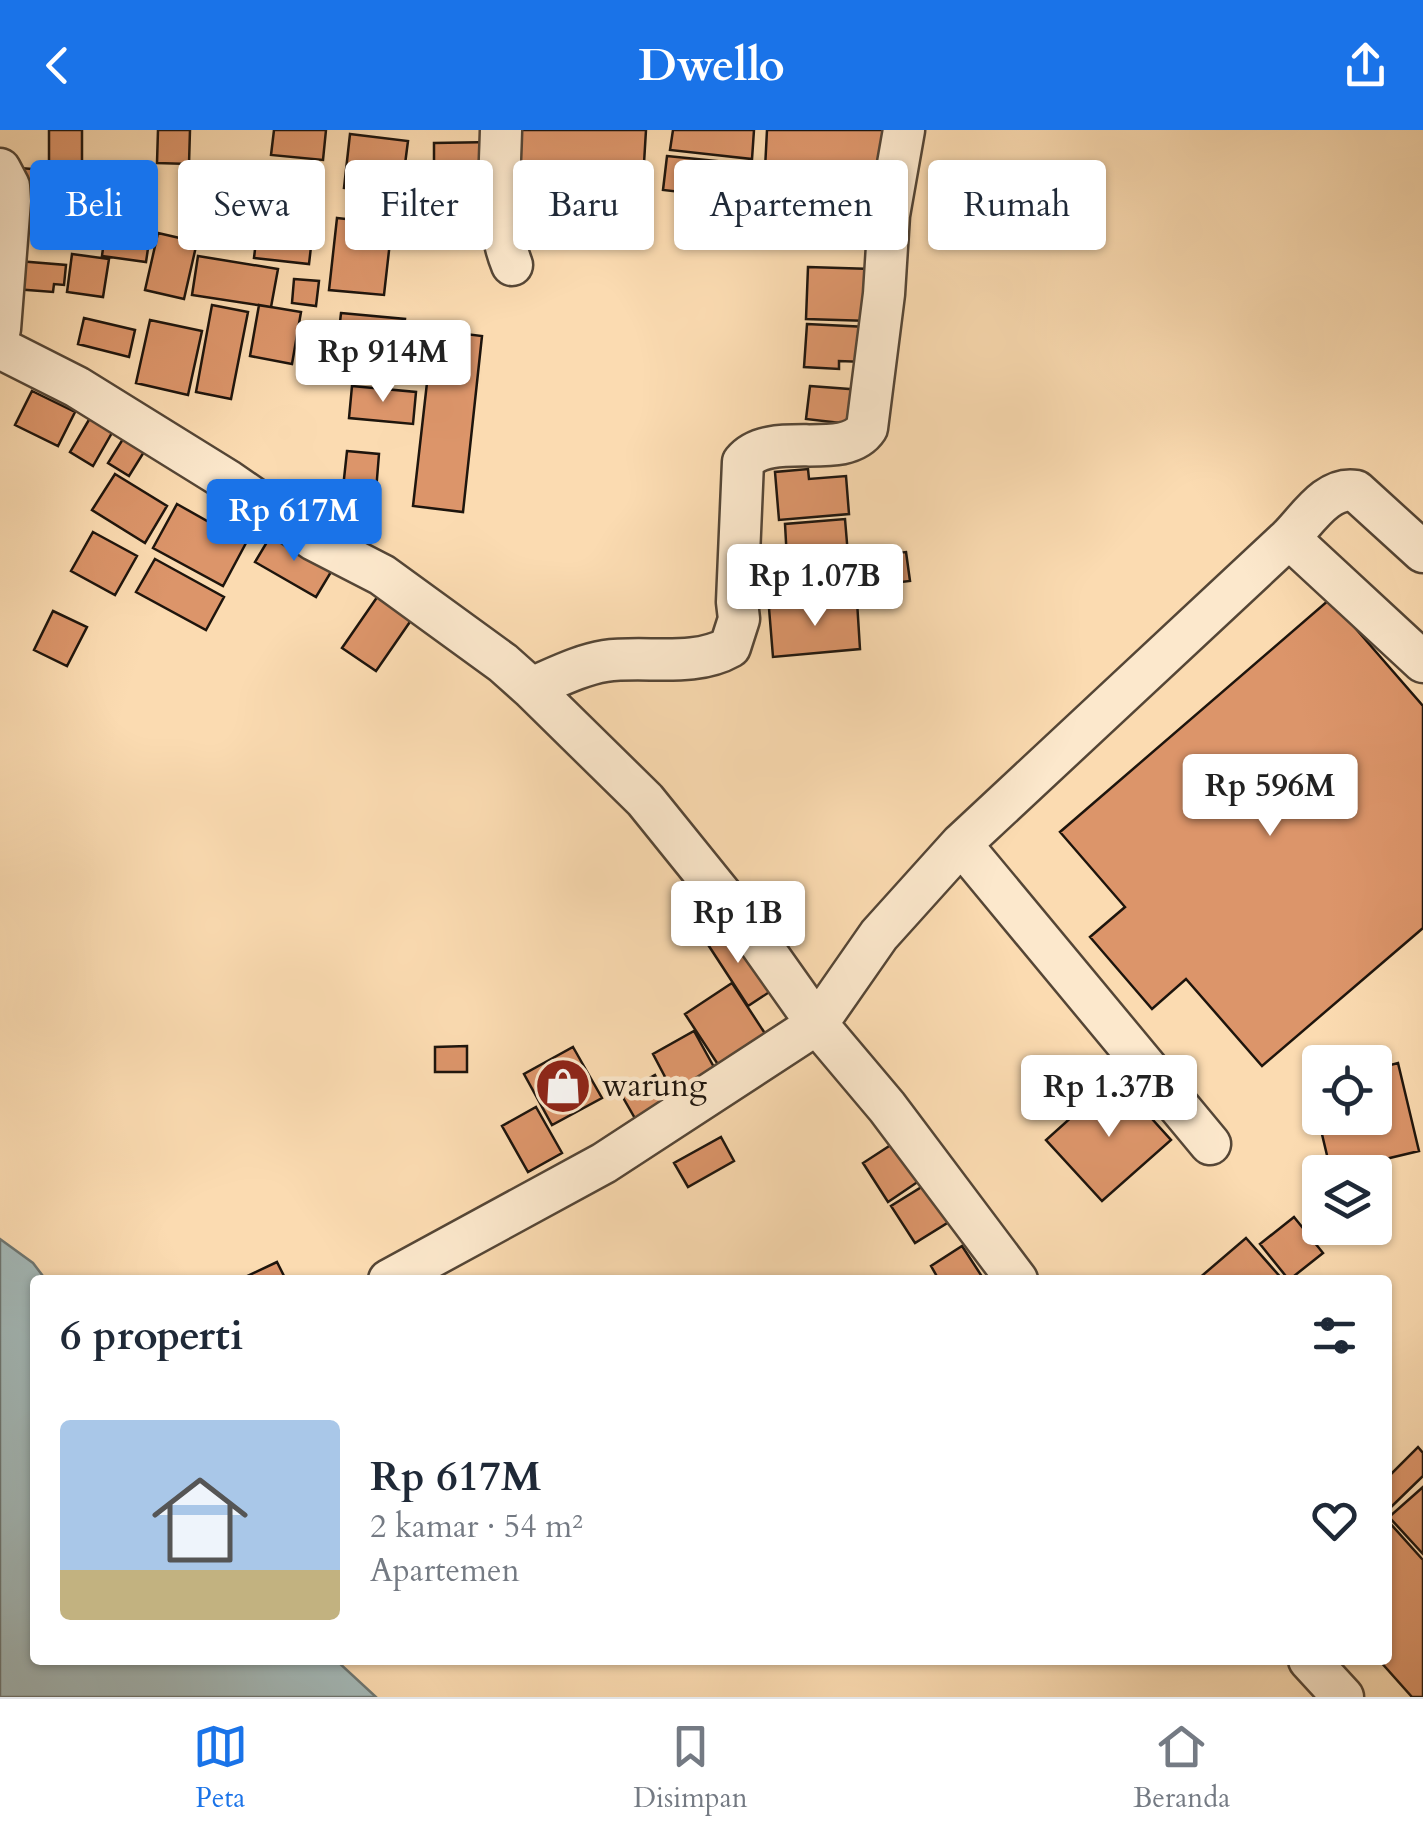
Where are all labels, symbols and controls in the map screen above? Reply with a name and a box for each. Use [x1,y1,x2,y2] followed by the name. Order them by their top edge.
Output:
[638,35,785,96] text: Dwello
[30,38,85,93] icon: back
[1338,38,1393,93] icon: share
[30,160,158,250] chip: Beli
[178,160,325,250] chip: Sewa
[345,160,493,250] chip: Filter
[513,160,654,250] chip: Baru
[674,160,908,250] chip: Apartemen
[928,160,1106,250] chip: Rumah
[291,320,475,405] pin: Rp 914M
[318,330,448,374] text: Rp 914M
[202,479,386,564] pin: Rp 617M
[229,489,359,533] text: Rp 617M
[712,544,918,629] pin: Rp 1.07B
[749,554,881,598] text: Rp 1.07B
[1178,754,1362,839] pin: Rp 596M
[1205,764,1335,808] text: Rp 596M
[668,881,808,966] pin: Rp 1B
[693,891,783,935] text: Rp 1B
[1302,1045,1392,1245] map controls
[1302,1045,1392,1135] button: locate
[1006,1055,1212,1140] pin: Rp 1.37B
[533,1056,593,1116] shop icon: warung
[602,1064,707,1108] place label: warung
[1043,1065,1175,1109] text: Rp 1.37B
[1302,1155,1392,1245] button: layers
[60,1307,243,1364] text: 6 properti
[1307,1308,1362,1363] icon: filters
[370,1448,541,1505] text: Rp 617M
[140,1460,260,1580] icon: home
[1307,1493,1362,1548] icon: heart
[370,1505,583,1549] text: 2 kamar · 54 m²
[370,1549,520,1593] text: Apartemen
[193,1719,248,1817] tab: Peta
[633,1719,748,1817] tab: Disimpan
[1133,1719,1230,1817] tab: Beranda

